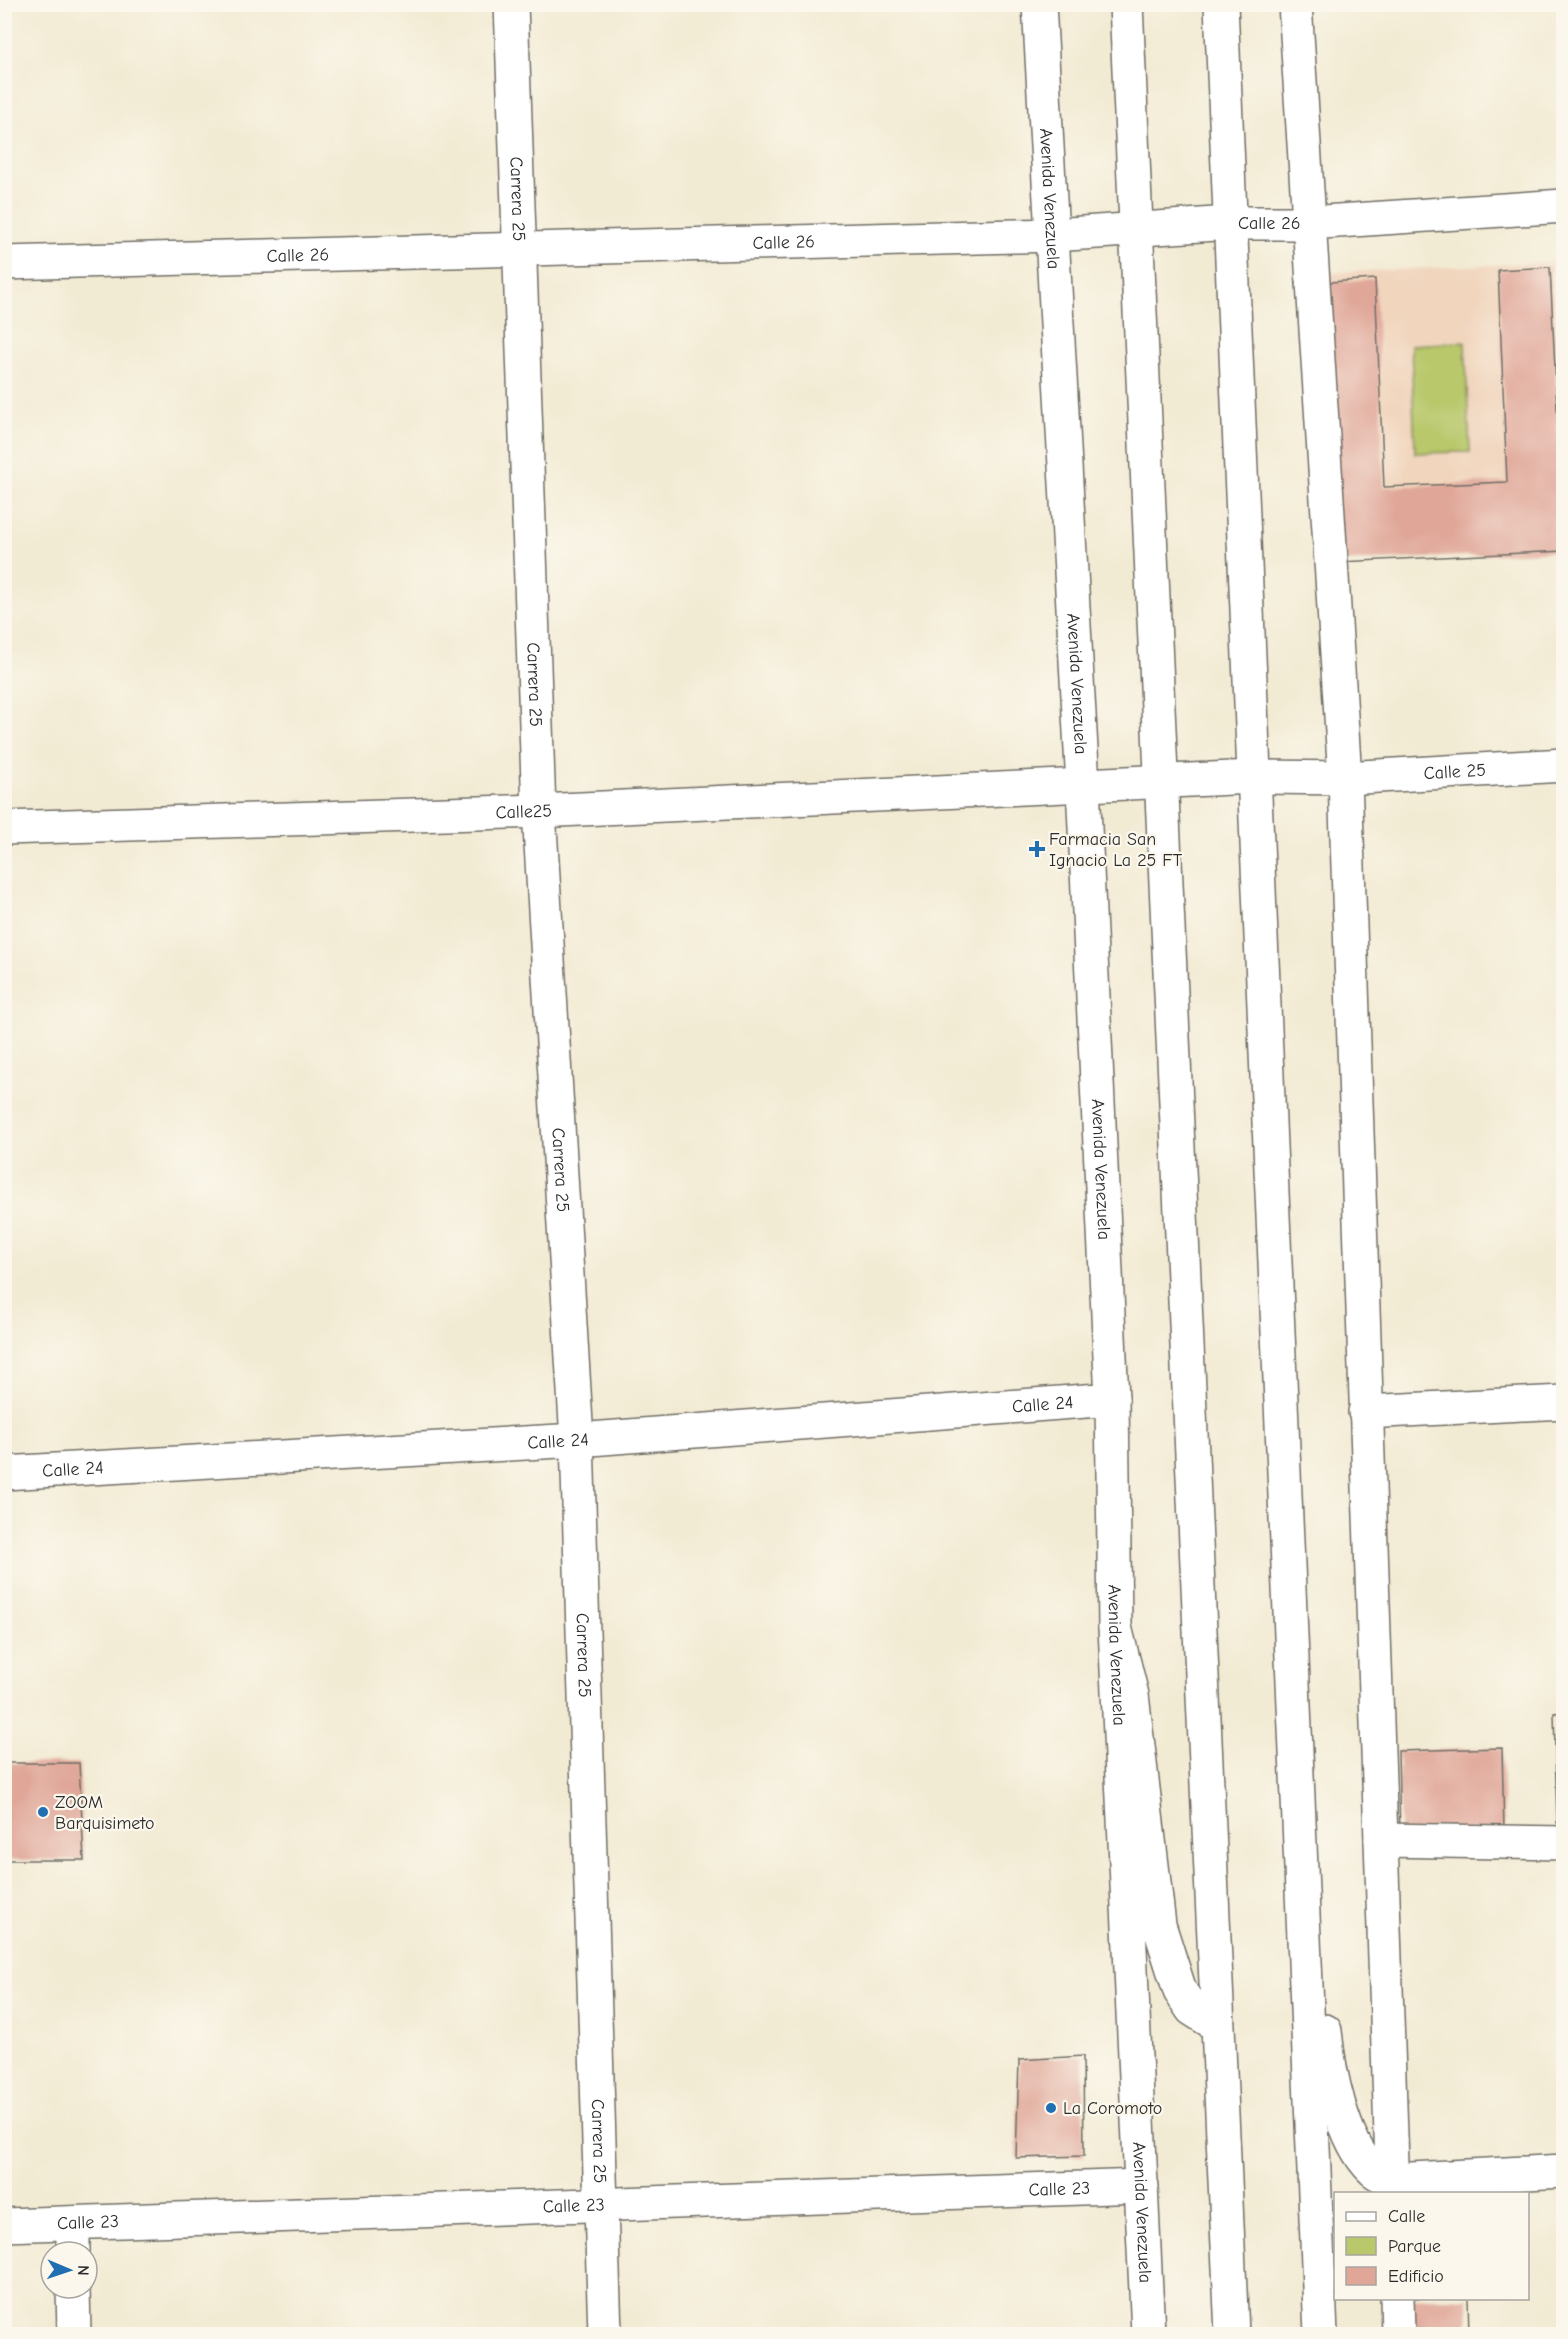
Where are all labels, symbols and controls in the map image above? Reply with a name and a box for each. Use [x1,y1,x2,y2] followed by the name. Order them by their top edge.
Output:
[1035,127,1064,270] street label: Avenida Venezuela
[505,156,529,242] street label: Carrera 25
[1238,213,1300,234] street label: Calle 26
[752,231,815,254] street label: Calle 26
[266,244,329,267] street label: Calle 26
[1062,613,1091,755] street label: Avenida Venezuela
[522,642,546,727] street label: Carrera 25
[1423,760,1487,784] street label: Calle 25
[495,800,552,823] street label: Calle25
[1049,829,1183,871] place label: Farmacia San Ignacio La 25 FT
[1030,842,1044,856] marker: Farmacia San Ignacio La 25 FT
[1087,1098,1114,1241] street label: Avenida Venezuela
[547,1127,573,1213] street label: Carrera 25
[1011,1392,1074,1418] street label: Calle 24
[527,1429,590,1454] street label: Calle 24
[42,1457,104,1482] street label: Calle 24
[1103,1584,1130,1726] street label: Avenida Venezuela
[571,1613,595,1698] street label: Carrera 25
[55,1792,155,1834] place label: ZOOM Barquisimeto
[36,1805,50,1819] marker: ZOOM Barquisimeto
[587,2098,610,2184] street label: Carrera 25
[1063,2098,1162,2119] place label: La Coromoto
[1044,2101,1058,2115] marker: La Coromoto
[1128,2141,1156,2284] street label: Avenida Venezuela
[1028,2178,1091,2201] street label: Calle 23
[1334,2192,1529,2300] legend
[542,2194,605,2218] street label: Calle 23
[1388,2206,1425,2227] text: Calle
[57,2211,119,2234] street label: Calle 23
[1388,2236,1441,2257] text: Parque
[39,2240,99,2300] north arrow
[74,2265,92,2276] text: N
[1388,2266,1444,2287] text: Edificio

